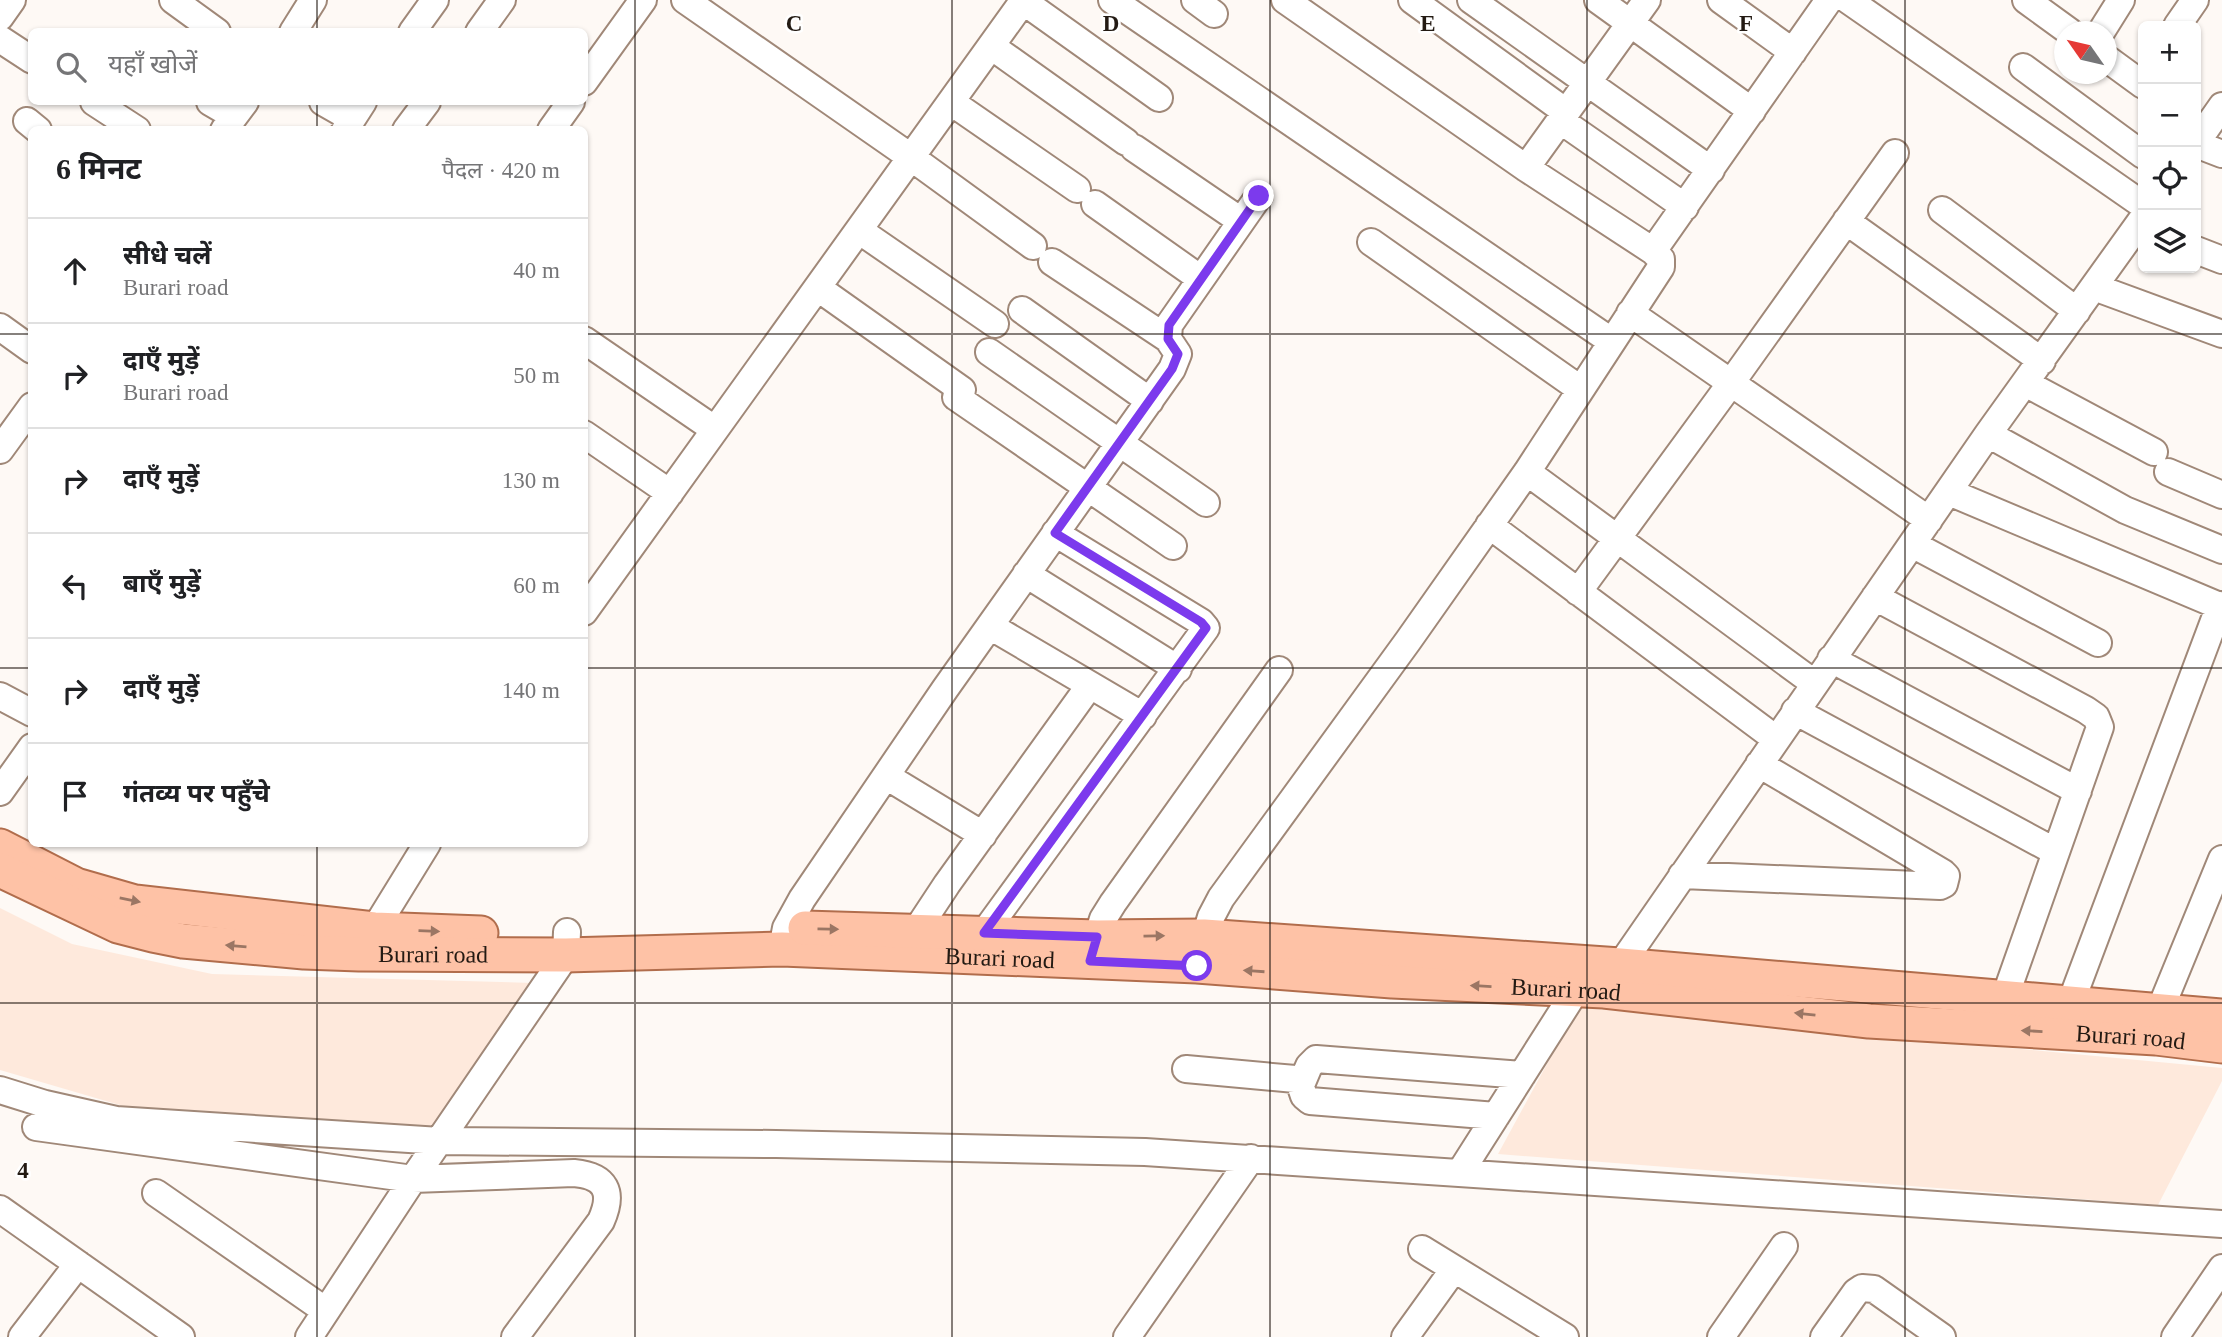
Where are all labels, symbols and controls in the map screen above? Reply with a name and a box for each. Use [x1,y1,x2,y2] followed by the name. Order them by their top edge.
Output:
[786,11,802,36] text: C
[1103,11,1119,36] text: D
[1420,11,1436,36] text: E
[1739,11,1753,36] text: F
[2054,21,2117,84] north arrow
[2138,21,2201,273] map controls
[2138,21,2201,84] button: +
[28,28,588,105] search box
[52,48,90,86] icon: search
[108,50,197,79] text: यहाँ खोजें
[2138,84,2201,147] button: −
[2138,147,2201,210] button: locate
[56,152,141,185] text: 6 मिनट
[442,158,560,183] text: पैदल · 420 m
[1243,180,1274,211] route end
[2138,210,2201,273] button: layers
[123,241,211,270] text: सीधे चलें
[56,252,94,290] icon: ahead
[513,258,560,283] text: 40 m
[123,275,228,300] text: Burari road
[123,346,199,375] text: दाएँ मुड़ें
[56,357,94,395] icon: right
[513,363,560,388] text: 50 m
[123,380,228,405] text: Burari road
[56,462,94,500] icon: right
[123,464,199,493] text: दाएँ मुड़ें
[502,468,560,493] text: 130 m
[56,567,94,605] icon: left
[123,569,201,598] text: बाएँ मुड़ें
[513,573,560,598] text: 60 m
[56,672,94,710] icon: right
[123,674,199,703] text: दाएँ मुड़ें
[502,678,560,703] text: 140 m
[56,777,94,815] icon: arrive
[123,779,270,808] text: गंतव्य पर पहुँचे
[119,895,141,906] one-way arrow
[818,923,840,934] one-way arrow
[419,925,441,937] one-way arrow
[1143,930,1165,942] one-way arrow
[225,940,247,951] one-way arrow
[378,941,488,968] street label: Burari road
[944,943,1055,973] street label: Burari road
[1181,950,1212,981] route start
[1243,965,1265,976] one-way arrow
[1510,974,1622,1006] street label: Burari road
[1470,980,1492,991] one-way arrow
[1794,1008,1816,1019] one-way arrow
[2075,1020,2187,1054] street label: Burari road
[2021,1025,2043,1036] one-way arrow
[17,1158,29,1183] text: 4

